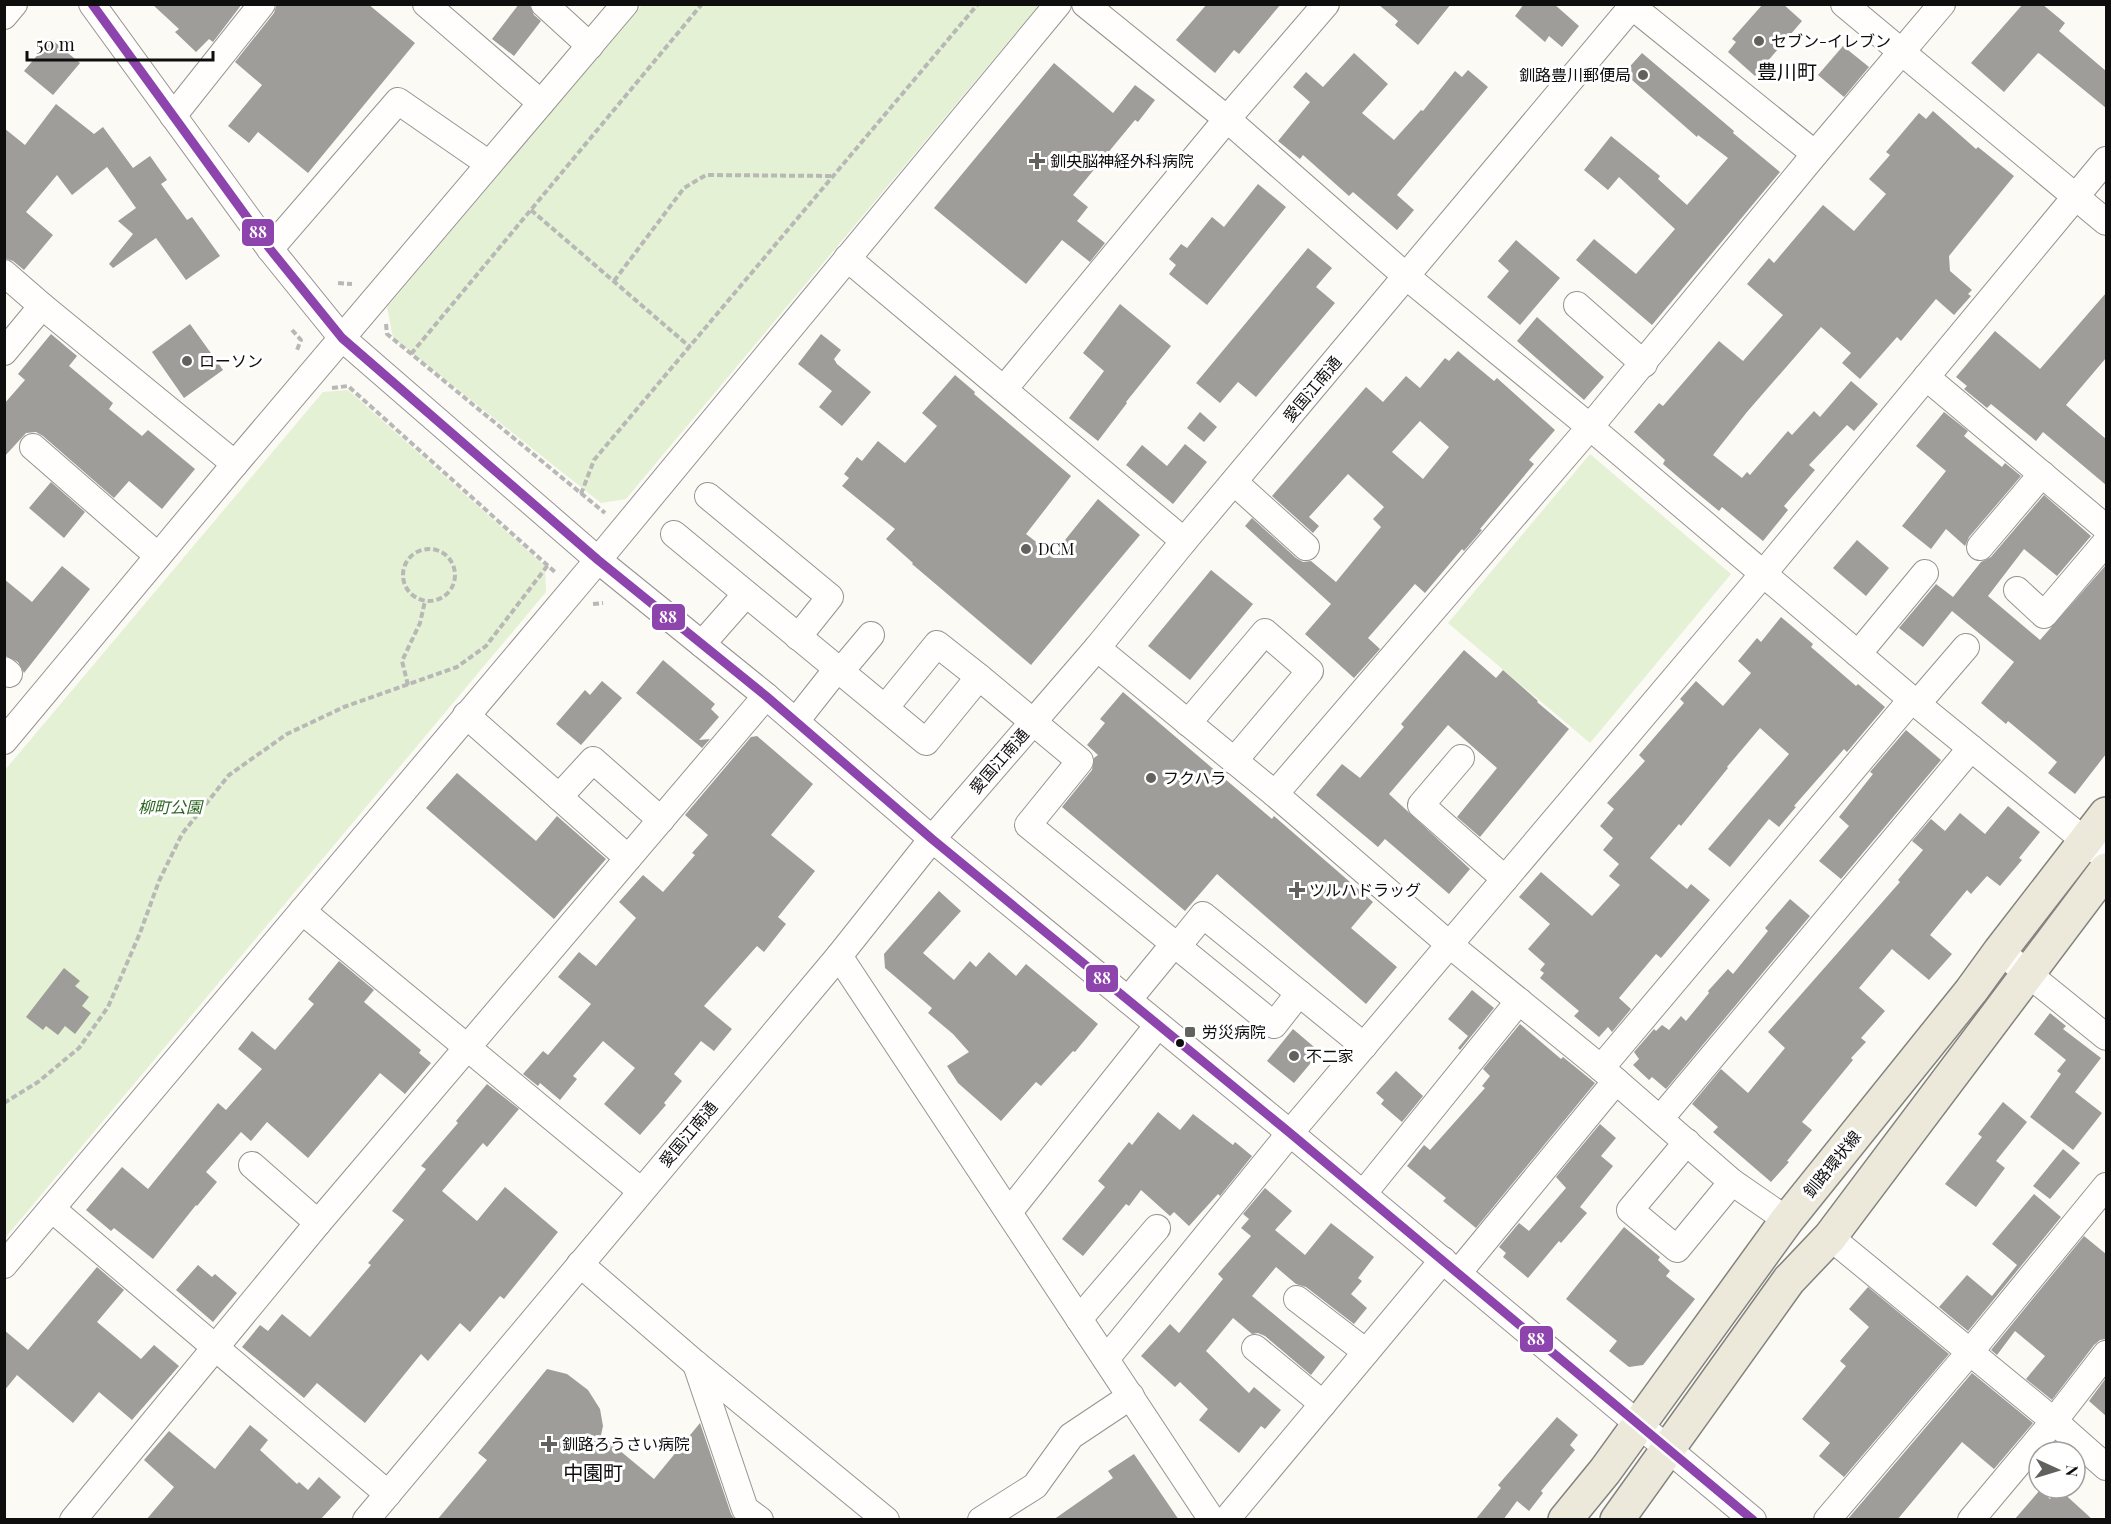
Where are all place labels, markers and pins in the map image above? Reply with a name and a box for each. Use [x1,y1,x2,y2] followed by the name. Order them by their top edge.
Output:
[1771,30,1891,51] place label: セブン-イレブン
[1752,34,1766,48] marker: セブン-イレブン
[1519,64,1631,85] place label: 釧路豊川郵便局
[1636,68,1650,82] marker: 釧路豊川郵便局
[1050,150,1194,171] place label: 釧央脳神経外科病院
[1028,152,1046,170] marker: 釧央脳神経外科病院
[199,350,263,371] place label: ローソン
[180,354,194,368] marker: ローソン
[1038,538,1075,559] place label: DCM
[1019,542,1033,556] marker: DCM
[1163,767,1226,788] place label: フクハラ
[1144,771,1158,785] marker: フクハラ
[1309,879,1421,900] place label: ツルハドラッグ
[1290,883,1304,897] marker: ツルハドラッグ
[1202,1021,1266,1042] place label: 労災病院
[1183,1025,1197,1039] marker: 労災病院
[1174,1037,1186,1049] unlabelled marker
[1306,1045,1354,1066] place label: 不二家
[1287,1049,1301,1063] marker: 不二家
[562,1433,690,1454] place label: 釧路ろうさい病院
[540,1435,558,1453] marker: 釧路ろうさい病院

